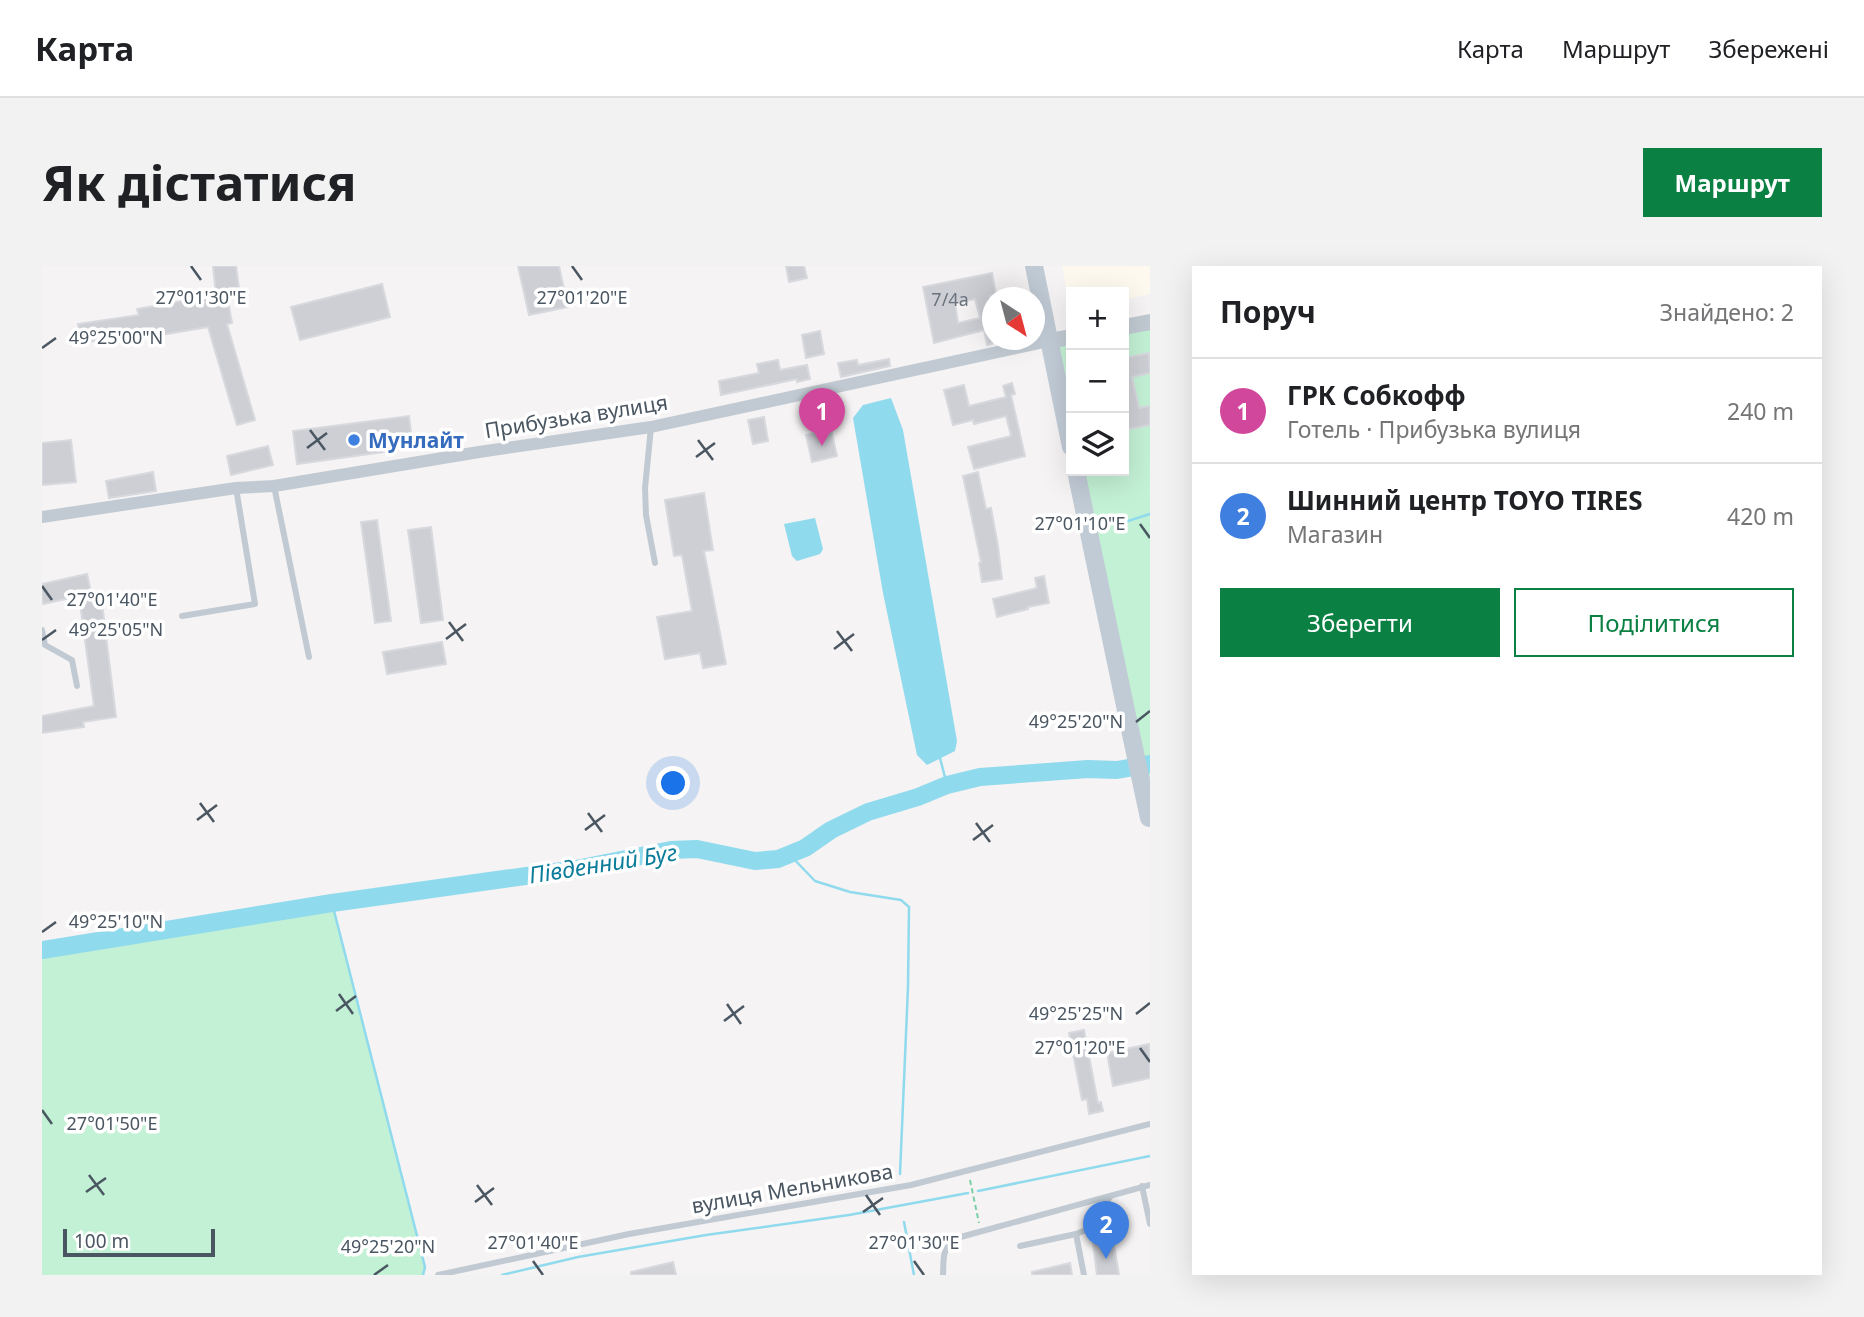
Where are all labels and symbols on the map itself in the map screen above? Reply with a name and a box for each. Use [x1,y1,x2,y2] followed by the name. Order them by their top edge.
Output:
[156,285,246,309] text: 27°01'30"E
[537,285,627,309] text: 27°01'20"E
[931,287,969,311] house number: 7/4а
[982,287,1045,350] north arrow
[69,325,163,349] text: 49°25'00"N
[482,388,670,444] street label: Прибузька вулиця
[799,388,845,446] pin: 1
[368,426,464,454] place label: Мунлайт
[346,432,362,448] marker: Мунлайт
[1035,511,1125,535] text: 27°01'10"E
[67,587,157,611] text: 27°01'40"E
[69,617,163,641] text: 49°25'05"N
[1029,709,1123,733] text: 49°25'20"N
[656,766,690,800] your location
[527,835,680,890] water label: Південний Буг
[69,909,163,933] text: 49°25'10"N
[1029,1001,1123,1025] text: 49°25'25"N
[1035,1035,1125,1059] text: 27°01'20"E
[67,1111,157,1135] text: 27°01'50"E
[689,1156,895,1220] street label: вулиця Мельникова
[1083,1201,1129,1259] pin: 2
[63,1226,215,1258] scale bar
[488,1230,578,1254] text: 27°01'40"E
[869,1230,959,1254] text: 27°01'30"E
[341,1234,435,1258] text: 49°25'20"N

